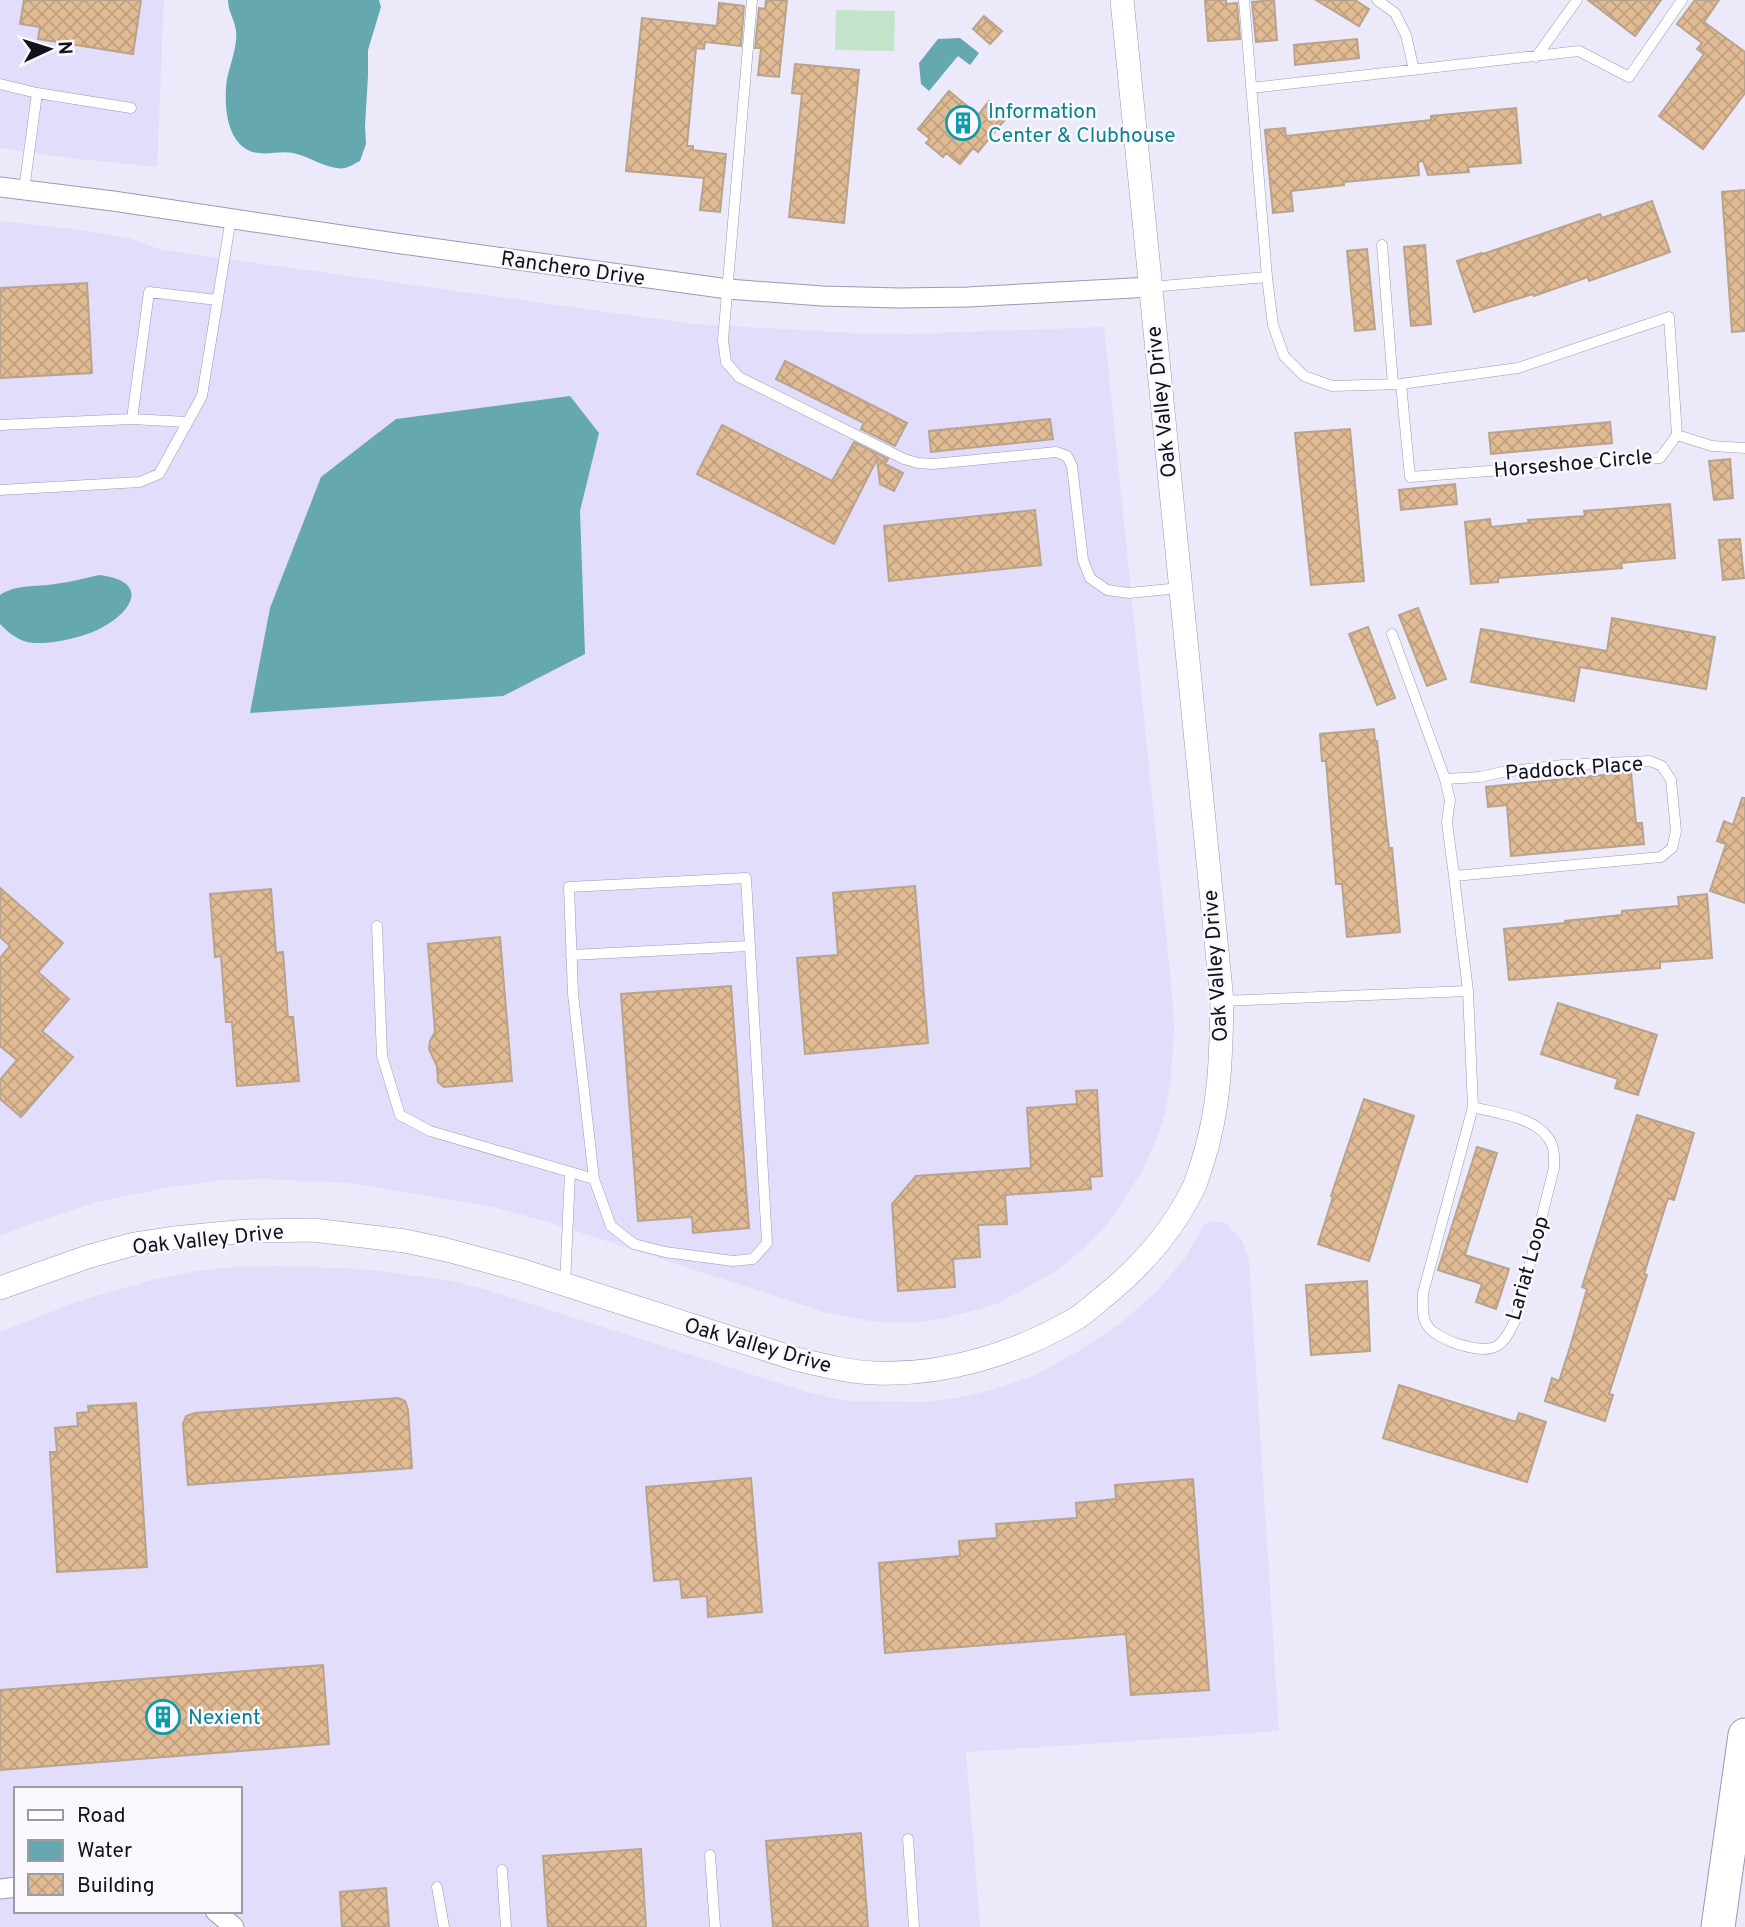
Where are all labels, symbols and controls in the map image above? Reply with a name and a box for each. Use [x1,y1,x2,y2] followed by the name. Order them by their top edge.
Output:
[14,14,84,84] north arrow
[52,40,76,56] text: N
[988,99,1176,150] place label: Information Center & Clubhouse
[944,104,982,142] building icon: Information Center & Clubhouse
[499,246,647,293] street label: Ranchero Drive
[1141,325,1184,479] street label: Oak Valley Drive
[1493,444,1654,485] street label: Horseshoe Circle
[1504,751,1644,788] street label: Paddock Place
[1198,889,1235,1043] street label: Oak Valley Drive
[1501,1213,1556,1324] street label: Lariat Loop
[131,1219,285,1262] street label: Oak Valley Drive
[681,1312,834,1380] street label: Oak Valley Drive
[144,1698,182,1736] building icon: Nexient
[188,1705,261,1732] place label: Nexient
[14,1787,242,1913] legend
[77,1803,126,1830] text: Road
[77,1838,132,1865] text: Water
[77,1873,155,1900] text: Building

